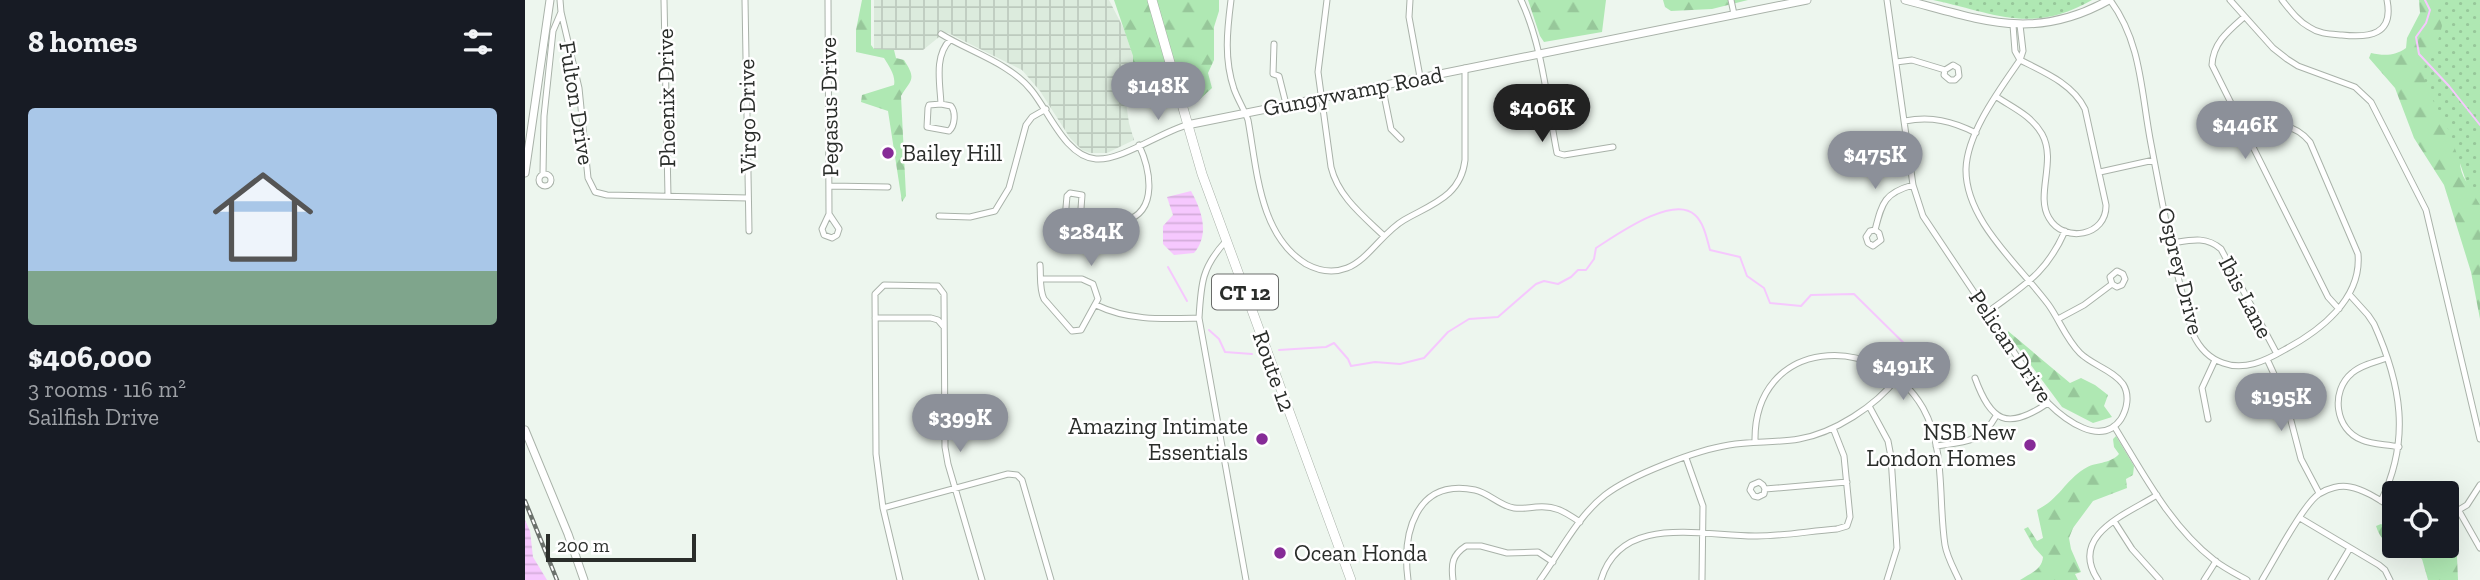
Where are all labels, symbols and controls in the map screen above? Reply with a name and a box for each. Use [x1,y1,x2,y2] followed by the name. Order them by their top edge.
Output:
[459,23,497,61] icon: filters
[28,24,137,60] text: 8 homes
[651,28,681,168] street label: Phoenix Drive
[814,37,844,177] street label: Pegasus Drive
[553,39,601,167] street label: Fulton Drive
[732,59,762,174] street label: Virgo Drive
[1261,60,1445,122] street label: Gungywamp Road
[1109,62,1207,122] pin: $148K
[1127,71,1189,99] text: $148K
[1493,85,1591,144] pin: $406K
[1509,93,1575,121] text: $406K
[2196,102,2294,161] pin: $446K
[2212,110,2278,138] text: $446K
[1826,132,1924,191] pin: $475K
[902,139,1002,167] place label: Bailey Hill
[1844,140,1906,168] text: $475K
[880,145,896,161] marker: Bailey Hill
[200,154,326,280] icon: home
[2152,204,2210,338] street label: Osprey Drive
[1042,208,1140,268] pin: $284K
[1059,217,1123,245] text: $284K
[2213,251,2279,343] street label: Ibis Lane
[1212,274,1278,310] road number: CT 12
[1963,284,2059,408] street label: Pelican Drive
[1246,327,1302,415] street label: Route 12
[28,339,152,375] text: $406,000
[1854,342,1952,402] pin: $491K
[1872,351,1934,379] text: $491K
[2232,374,2330,433] pin: $195K
[28,375,186,403] text: 3 rooms · 116 m²
[2251,382,2311,410] text: $195K
[911,394,1009,454] pin: $399K
[28,403,159,431] text: Sailfish Drive
[928,403,992,431] text: $399K
[1068,412,1248,466] place label: Amazing Intimate Essentials
[1866,418,2016,472] place label: NSB New London Homes
[1254,431,1270,447] marker: Amazing Intimate Essentials
[2022,437,2038,453] marker: NSB New London Homes
[2382,481,2459,558] map controls
[2382,481,2459,558] button: locate
[546,531,697,563] scale bar
[557,534,609,557] text: 200 m
[1294,539,1427,567] place label: Ocean Honda
[1272,545,1288,561] marker: Ocean Honda

